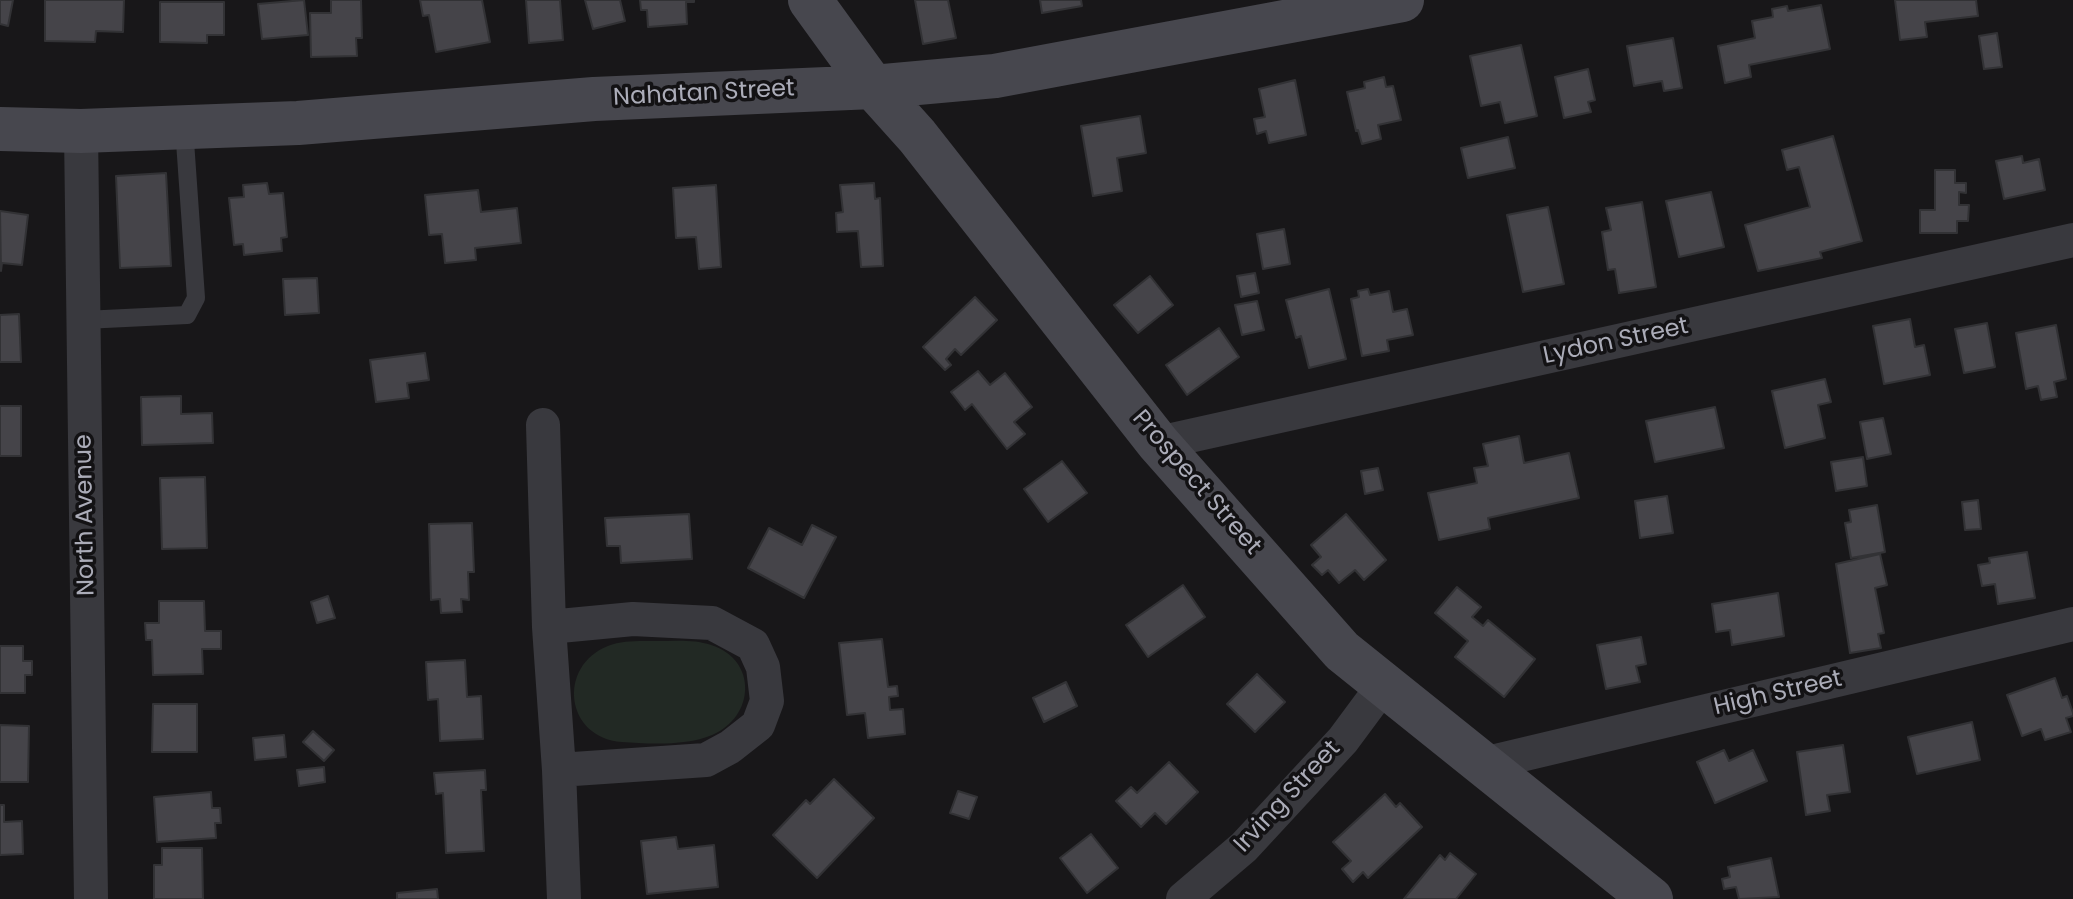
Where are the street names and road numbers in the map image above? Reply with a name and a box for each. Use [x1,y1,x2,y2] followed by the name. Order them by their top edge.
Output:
[613,75,795,113] street label: Nahatan Street
[1541,313,1691,371] street label: Lydon Street
[1125,405,1267,561] street label: Prospect Street
[70,434,102,596] street label: North Avenue
[1711,665,1845,723] street label: High Street
[1229,735,1347,859] street label: Irving Street

